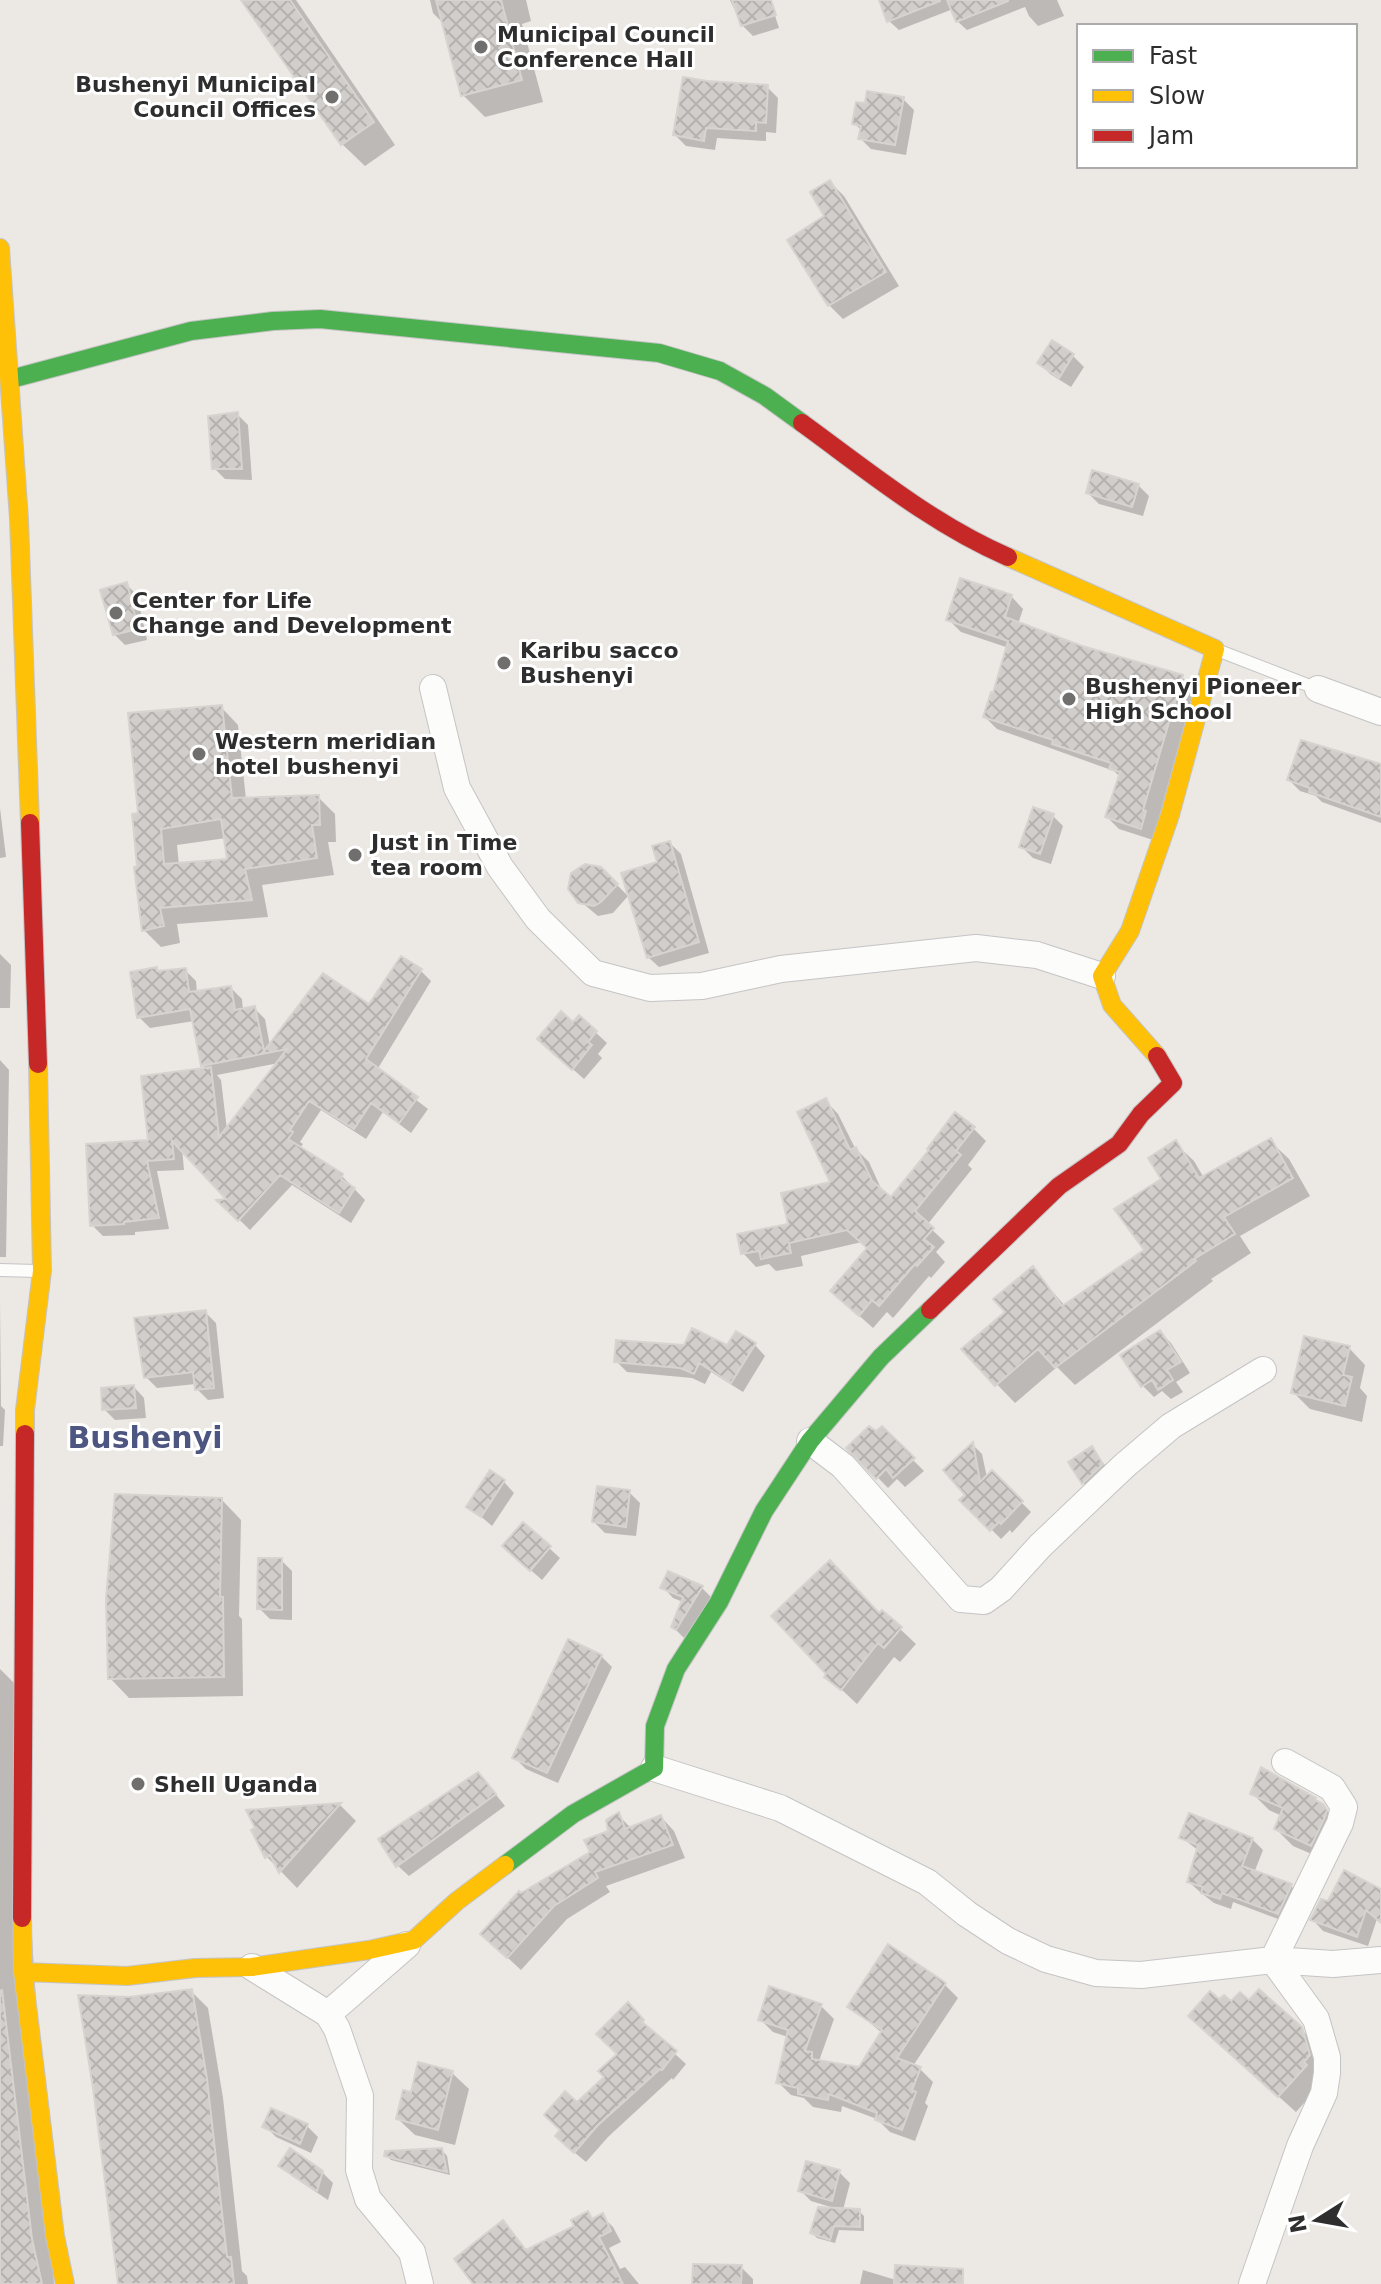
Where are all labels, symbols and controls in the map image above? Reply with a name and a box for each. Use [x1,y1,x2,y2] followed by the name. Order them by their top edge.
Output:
[497,22,715,72] place label: Municipal Council Conference Hall
[1077,24,1357,168] legend
[472,38,490,56] marker: Municipal Council Conference Hall
[1149,42,1197,70] text: Fast
[75,72,316,122] place label: Bushenyi Municipal Council Offices
[1149,82,1205,110] text: Slow
[323,88,341,106] marker: Bushenyi Municipal Council Offices
[1147,122,1194,150] text: Jam
[132,588,452,638] place label: Center for Life Change and Development
[107,604,125,622] marker: Center for Life Change and Development
[520,638,679,688] place label: Karibu sacco Bushenyi
[495,654,513,672] marker: Karibu sacco Bushenyi
[1085,674,1302,724] place label: Bushenyi Pioneer High School
[1060,690,1078,708] marker: Bushenyi Pioneer High School
[215,729,436,779] place label: Western meridian hotel bushenyi
[190,745,208,763] marker: Western meridian hotel bushenyi
[369,830,517,880] place label: Just in Time tea room
[346,846,364,864] marker: Just in Time tea room
[68,1420,222,1455] district label: Bushenyi
[154,1772,318,1797] place label: Shell Uganda
[129,1775,147,1793] marker: Shell Uganda
[1277,2180,1357,2260] north arrow
[1284,2212,1312,2235] text: N

